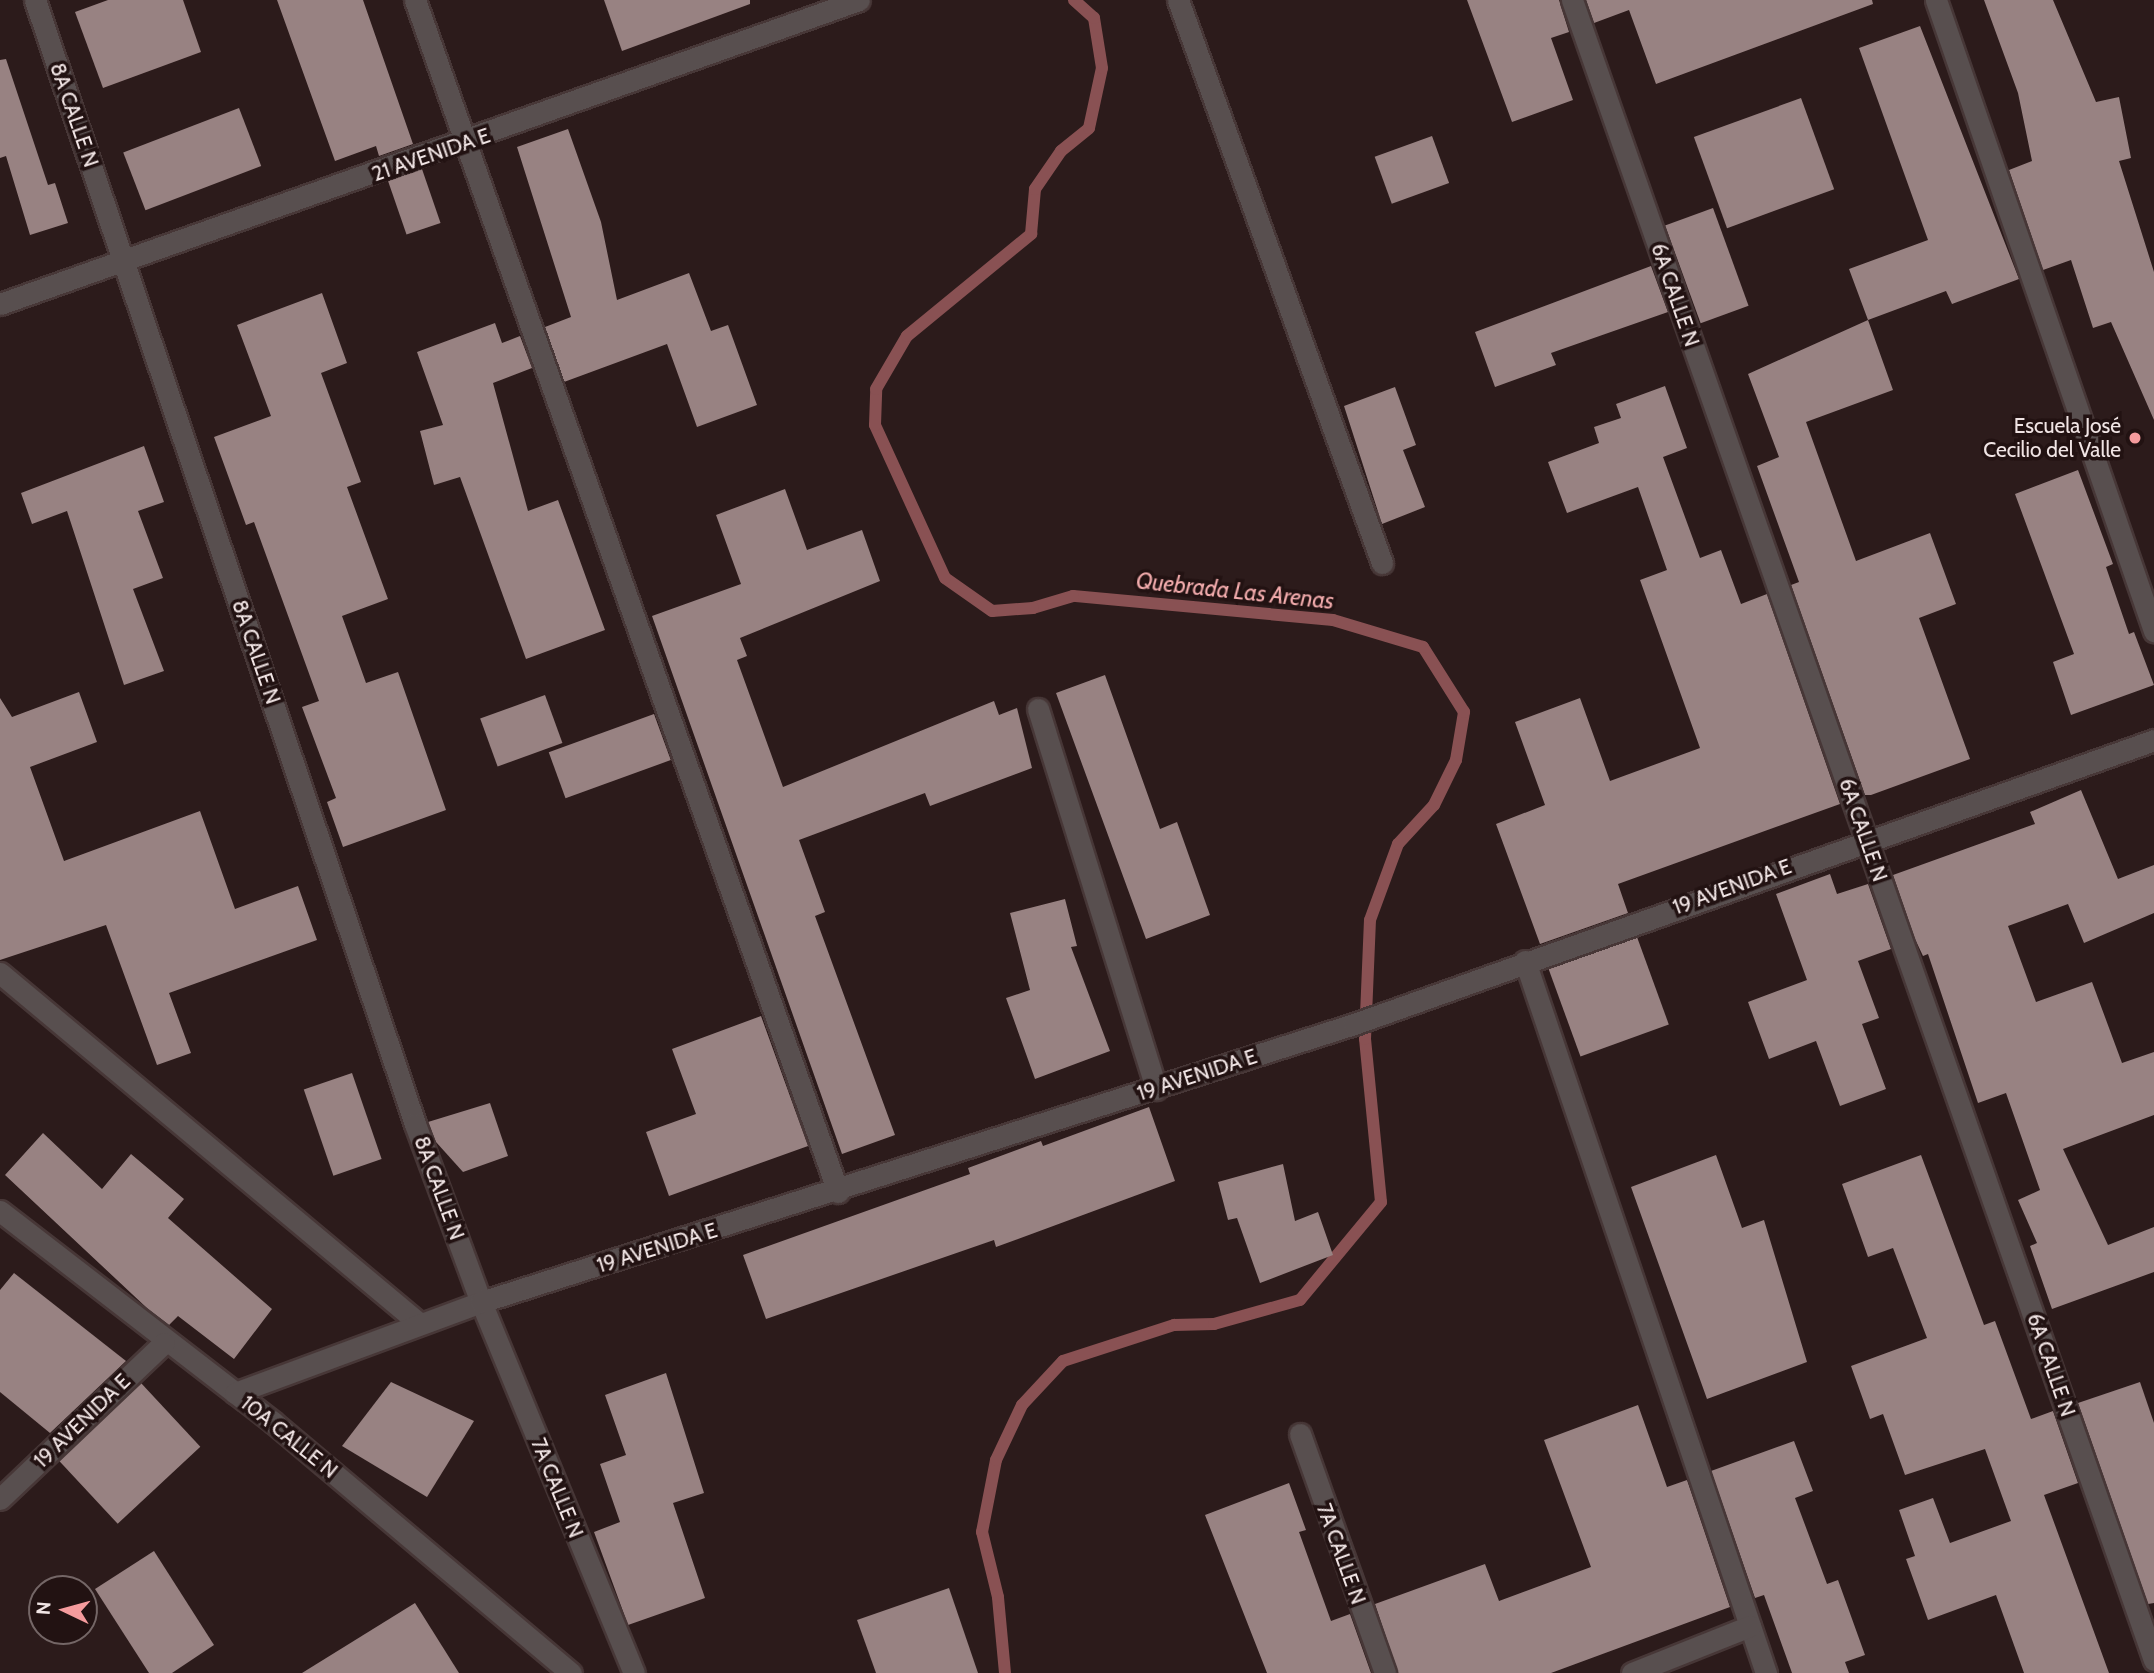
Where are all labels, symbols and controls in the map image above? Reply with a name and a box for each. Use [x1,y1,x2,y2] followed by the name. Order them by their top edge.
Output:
[44,60,104,170] street label: 8A CALLE N
[369,123,493,187] street label: 21 AVENIDA E
[1646,240,1704,350] street label: 6A CALLE N
[1983,413,2121,463] place label: Escuela José Cecilio del Valle
[2127,430,2143,446] marker: Escuela José Cecilio del Valle
[1135,567,1335,615] water label: Quebrada Las Arenas
[226,597,286,707] street label: 8A CALLE N
[1834,775,1892,885] street label: 6A CALLE N
[1669,854,1795,920] street label: 19 AVENIDA E
[1134,1044,1260,1106] street label: 19 AVENIDA E
[409,1133,469,1243] street label: 8A CALLE N
[594,1218,720,1278] street label: 19 AVENIDA E
[2022,1310,2080,1420] street label: 6A CALLE N
[29,1369,135,1473] street label: 19 AVENIDA E
[236,1390,342,1484] street label: 10A CALLE N
[526,1434,588,1542] street label: 7A CALLE N
[1311,1500,1371,1608] street label: 7A CALLE N
[28,1575,98,1645] north arrow
[32,1601,56,1616] text: N

